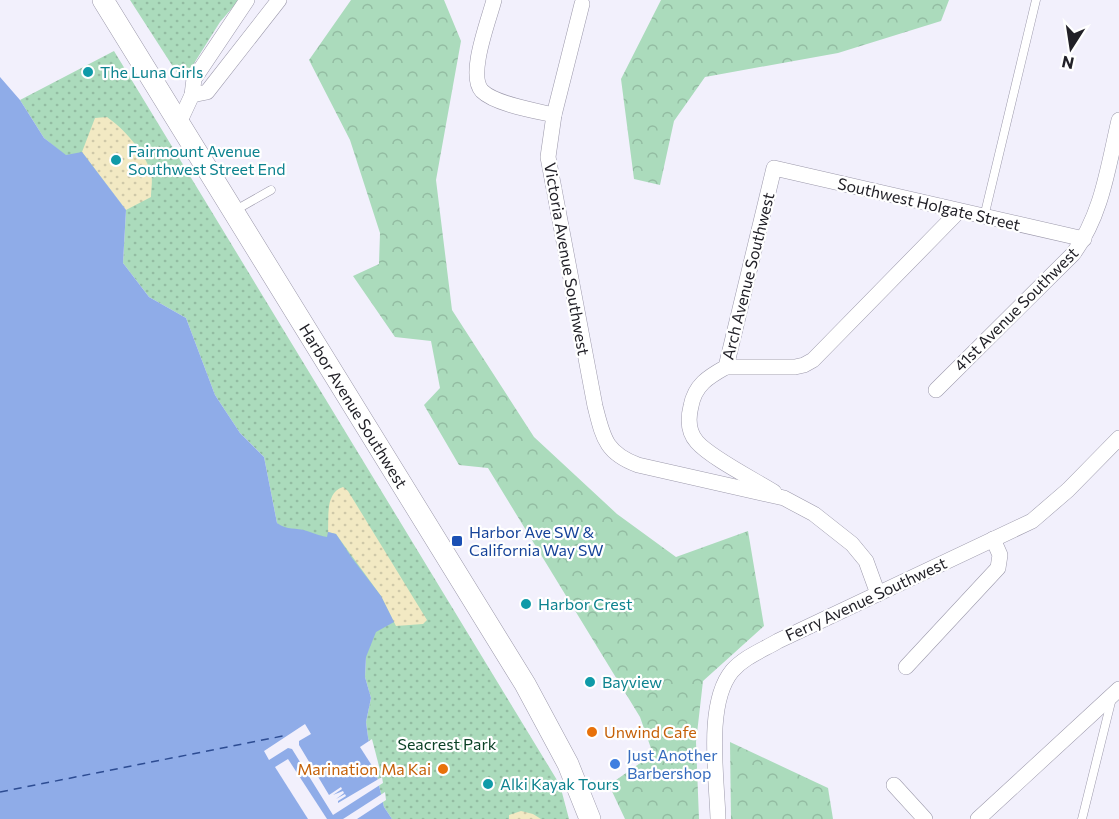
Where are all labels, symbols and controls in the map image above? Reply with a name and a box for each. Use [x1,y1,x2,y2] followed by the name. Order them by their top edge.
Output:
[1041,18,1101,78] north arrow
[1060,53,1076,74] text: N
[100,62,203,81] place label: The Luna Girls
[81,65,95,79] marker: The Luna Girls
[128,141,285,178] place label: Fairmount Avenue Southwest Street End
[109,153,123,167] marker: Fairmount Avenue Southwest Street End
[541,161,594,357] street label: Victoria Avenue Southwest
[836,173,1023,234] street label: Southwest Holgate Street
[718,190,778,362] street label: Arch Avenue Southwest
[950,242,1082,375] street label: 41st Avenue Southwest
[296,320,412,492] street label: Harbor Avenue Southwest
[469,522,603,559] place label: Harbor Ave SW & California Way SW
[450,534,464,548] marker: Harbor Ave SW & California Way SW
[782,553,950,644] street label: Ferry Avenue Southwest
[538,594,633,613] place label: Harbor Crest
[519,597,533,611] marker: Harbor Crest
[602,672,662,691] place label: Bayview
[583,675,597,689] marker: Bayview
[604,722,697,741] place label: Unwind Cafe
[585,725,599,739] marker: Unwind Cafe
[398,734,497,753] park label: Seacrest Park
[627,745,718,782] place label: Just Another Barbershop
[608,757,622,771] marker: Just Another Barbershop
[297,759,431,778] place label: Marination Ma Kai
[436,762,450,776] marker: Marination Ma Kai
[500,774,619,793] place label: Alki Kayak Tours
[481,777,495,791] marker: Alki Kayak Tours

